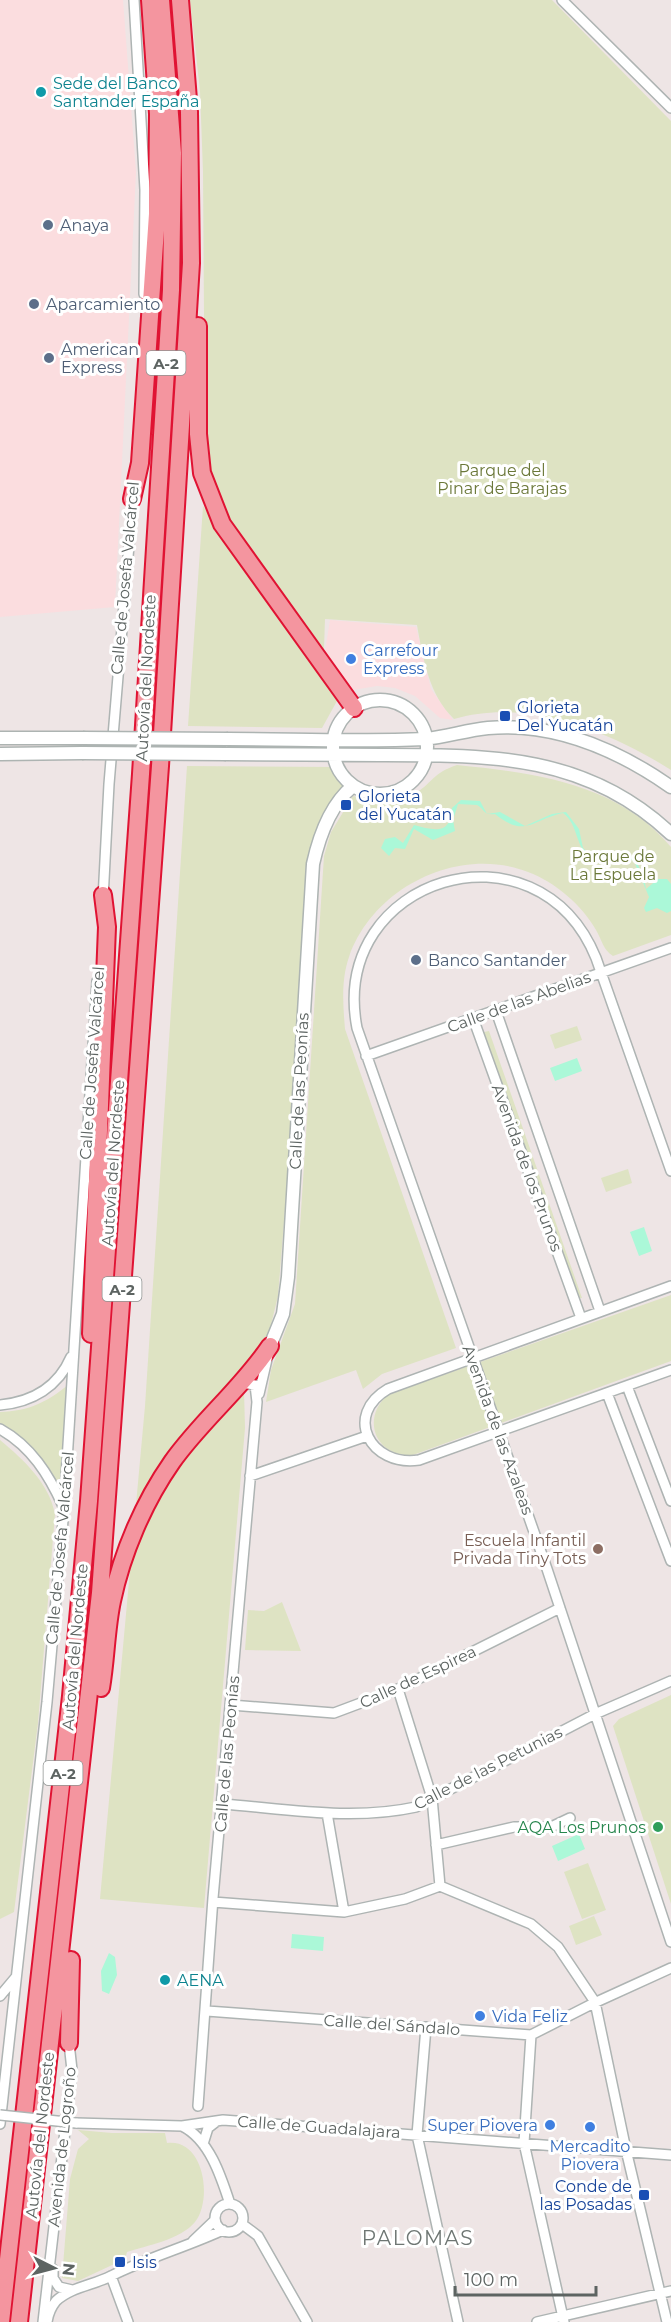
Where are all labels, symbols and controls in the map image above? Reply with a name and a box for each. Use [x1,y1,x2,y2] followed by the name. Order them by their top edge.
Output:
[53,74,200,111] place label: Sede del Banco Santander España
[34,85,48,99] marker: Sede del Banco Santander España
[60,216,109,235] place label: Anaya
[41,218,55,232] marker: Anaya
[46,295,160,314] place label: Aparcamiento
[27,297,41,311] marker: Aparcamiento
[61,340,139,377] place label: American Express
[42,351,56,365] marker: American Express
[146,351,186,375] road number: A-2
[437,461,567,498] park label: Parque del Pinar de Barajas
[107,481,143,675] street label: Calle de Josefa Valcárcel
[132,594,160,762] street label: Autovía del Nordeste
[363,641,438,678] place label: Carrefour Express
[344,652,358,666] marker: Carrefour Express
[517,698,614,735] place label: Glorieta Del Yucatán
[498,709,512,723] marker: Glorieta Del Yucatán
[358,787,452,824] place label: Glorieta del Yucatán
[339,798,353,812] marker: Glorieta del Yucatán
[570,847,656,884] park label: Parque de La Espuela
[428,951,567,970] place label: Banco Santander
[409,953,423,967] marker: Banco Santander
[76,966,108,1160] street label: Calle de Josefa Valcárcel
[445,967,594,1037] street label: Calle de las Abelias
[285,1012,313,1170] street label: Calle de las Peonías
[98,1079,128,1247] street label: Autovía del Nordeste
[488,1082,566,1254] street label: Avenida de los Prunos
[102,1277,142,1301] road number: A-2
[458,1343,538,1518] street label: Avenida de las Azaleas
[42,1451,78,1645] street label: Calle de Josefa Valcárcel
[452,1531,586,1568] place label: Escuela Infantil Privada Tiny Tots
[591,1542,605,1556] marker: Escuela Infantil Privada Tiny Tots
[58,1563,92,1731] street label: Autovía del Nordeste
[357,1642,479,1712] street label: Calle de Espirea
[211,1675,243,1833] street label: Calle de las Peonías
[411,1722,566,1814] street label: Calle de las Petunias
[44,1761,82,1785] road number: A-2
[517,1818,646,1837] place label: AQA Los Prunos
[651,1820,665,1834] marker: AQA Los Prunos
[177,1971,224,1990] place label: AENA
[158,1973,172,1987] marker: AENA
[492,2007,568,2026] place label: Vida Feliz
[473,2009,487,2023] marker: Vida Feliz
[323,2011,461,2039] street label: Calle del Sándalo
[22,2051,58,2219] street label: Autovía del Nordeste
[44,2066,80,2228] street label: Avenida de Logroño
[237,2112,401,2142] street label: Calle de Guadalajara
[427,2116,538,2135] place label: Super Piovera
[543,2118,557,2132] marker: Super Piovera
[583,2120,597,2134] marker: Mercadito Piovera
[550,2137,630,2174] place label: Mercadito Piovera
[540,2177,632,2214] place label: Conde de las Posadas
[637,2188,651,2202] marker: Conde de las Posadas
[362,2226,474,2250] district label: PALOMAS
[24,2238,84,2298] north arrow
[132,2253,157,2272] place label: Isis
[113,2255,127,2269] marker: Isis
[455,2259,596,2297] scale bar
[58,2262,79,2277] text: N
[464,2269,518,2291] text: 100 m

